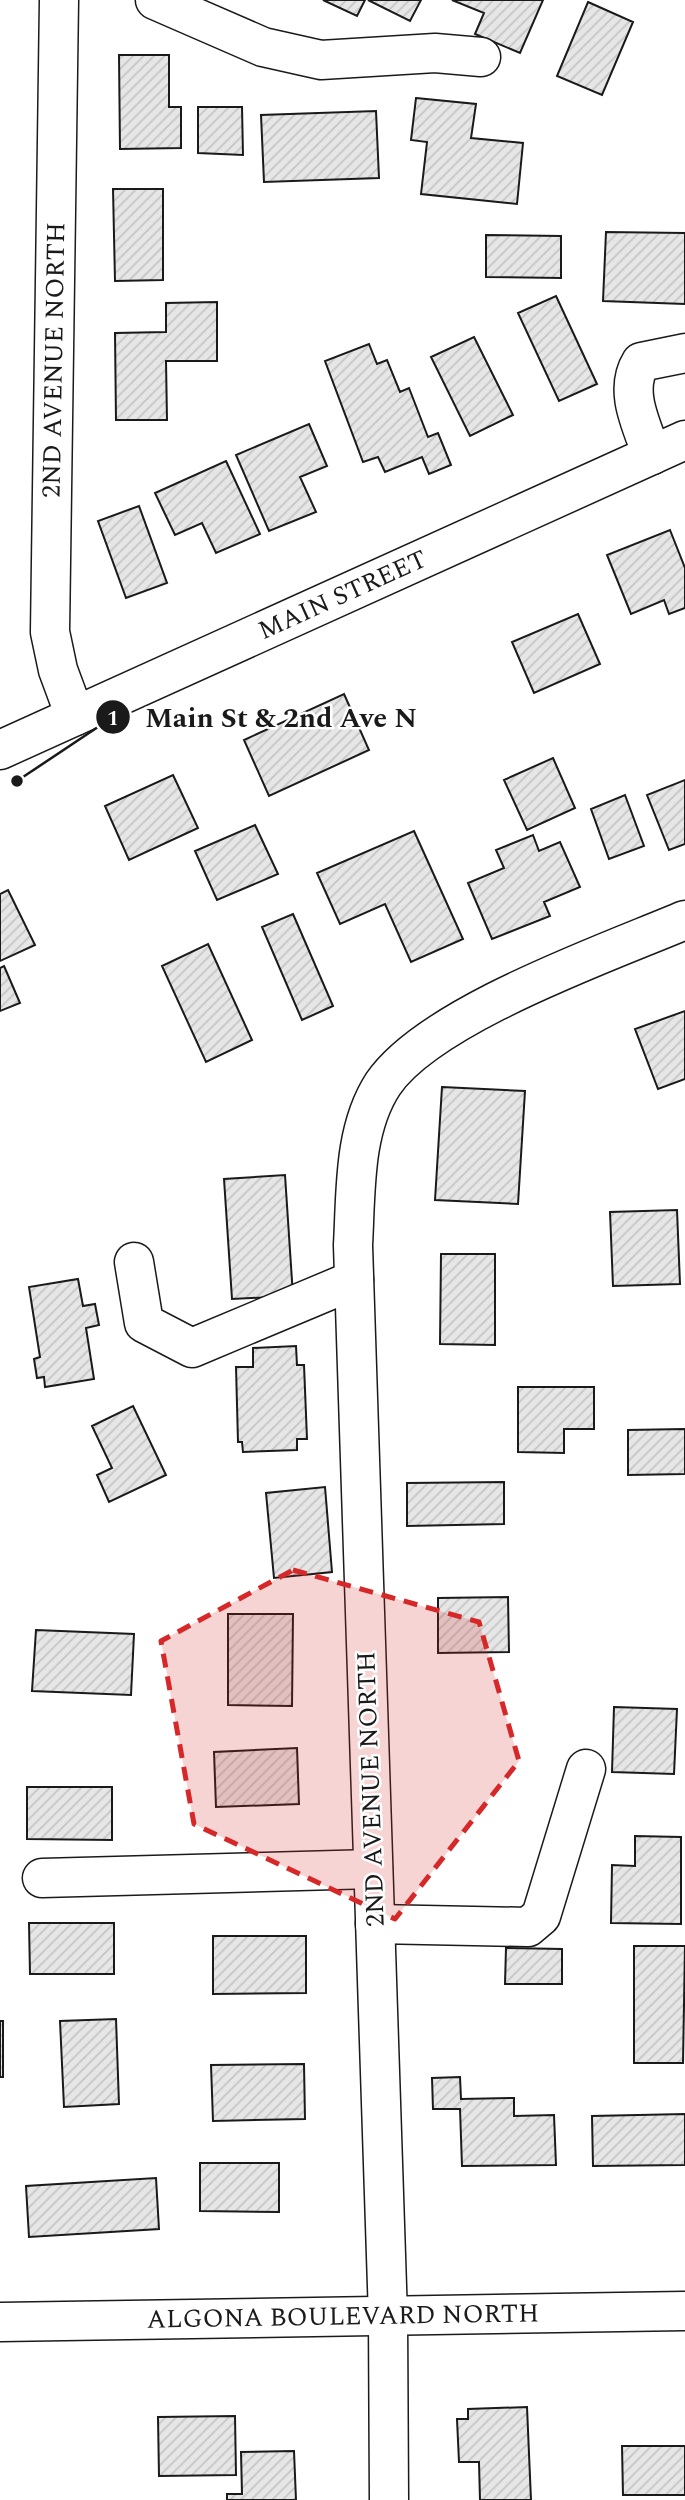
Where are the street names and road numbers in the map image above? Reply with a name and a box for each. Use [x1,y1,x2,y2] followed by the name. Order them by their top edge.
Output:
[32,222,76,498] street label: 2ND AVENUE NORTH
[251,539,434,651] street label: MAIN STREET
[346,1650,396,1928] street label: 2ND AVENUE NORTH
[146,2293,540,2340] street label: ALGONA BOULEVARD NORTH

